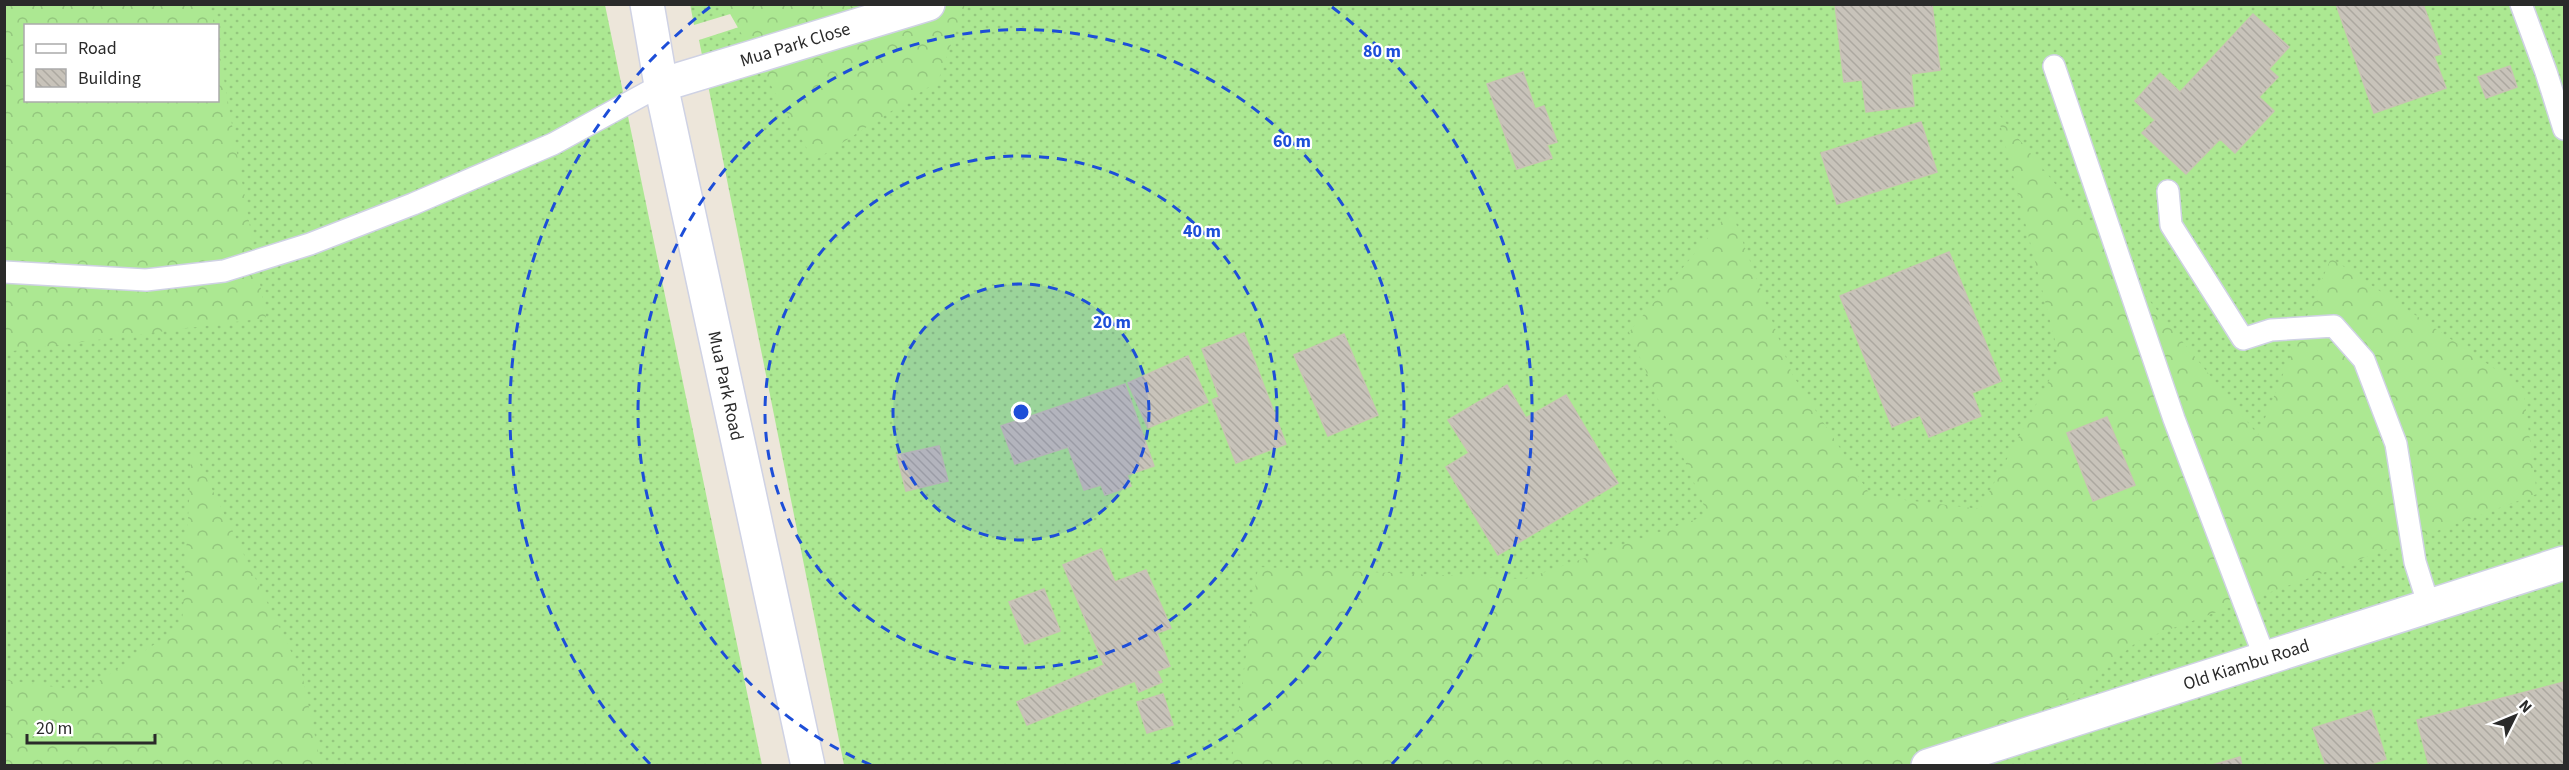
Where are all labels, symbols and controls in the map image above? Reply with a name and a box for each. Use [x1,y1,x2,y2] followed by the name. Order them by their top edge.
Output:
[737,16,853,73] street label: Mua Park Close
[24,24,219,102] legend
[78,36,117,61] text: Road
[1363,39,1401,64] text: 80 m
[78,66,141,91] text: Building
[1273,129,1311,154] text: 60 m
[1183,219,1221,244] text: 40 m
[1093,310,1131,335] text: 20 m
[701,329,749,443] street label: Mua Park Road
[1011,402,1031,422] centre of rings
[2180,633,2313,697] street label: Old Kiambu Road
[2485,686,2545,746] north arrow
[2514,695,2537,718] text: N
[27,707,154,745] scale bar
[36,716,72,741] text: 20 m

